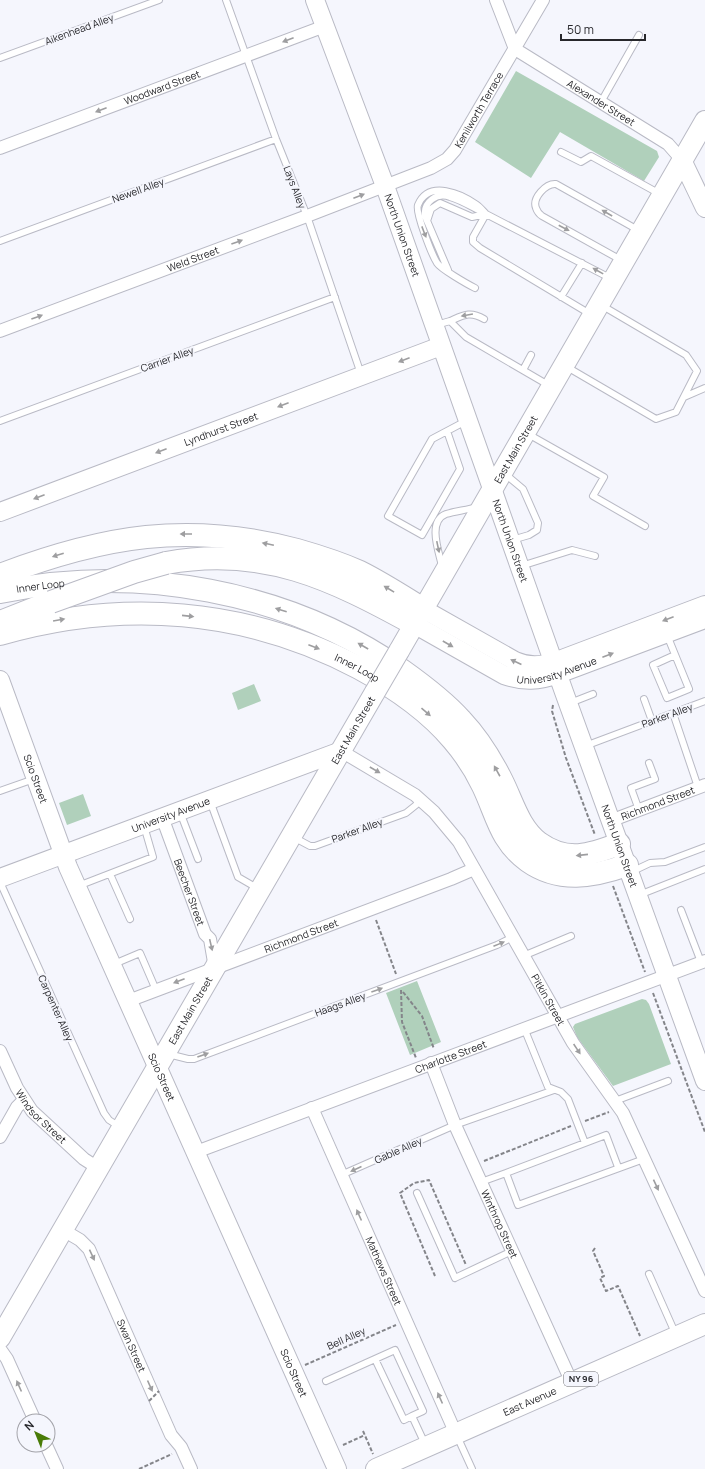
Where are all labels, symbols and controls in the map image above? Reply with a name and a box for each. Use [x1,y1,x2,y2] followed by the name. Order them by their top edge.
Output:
[43,10,116,48] street label: Aikenhead Alley
[561,16,645,42] scale bar
[567,21,594,38] text: 50 m
[282,37,294,43] one-way arrow
[122,67,202,108] street label: Woodward Street
[451,69,506,150] street label: Kenilworth Terrace
[564,76,638,129] street label: Alexander Street
[94,108,106,114] one-way arrow
[280,164,310,211] street label: Lays Alley
[110,174,167,206] street label: Newell Alley
[381,192,424,279] street label: North Union Street
[353,193,364,199] one-way arrow
[601,209,613,216] one-way arrow
[558,225,570,231] one-way arrow
[422,226,428,238] one-way arrow
[231,239,243,245] one-way arrow
[165,243,221,275] street label: Weld Street
[592,268,604,275] one-way arrow
[461,313,473,319] one-way arrow
[31,314,43,320] one-way arrow
[138,343,196,375] street label: Carrier Alley
[398,357,410,363] one-way arrow
[276,403,288,409] one-way arrow
[182,409,260,449] street label: Lyndhurst Street
[490,413,541,486] street label: East Main Street
[155,449,167,455] one-way arrow
[33,495,45,501] one-way arrow
[489,497,532,584] street label: North Union Street
[180,531,192,538] one-way arrow
[262,540,274,546] one-way arrow
[436,541,442,553] one-way arrow
[52,552,64,558] one-way arrow
[15,576,65,596] street label: Inner Loop
[383,585,395,592] one-way arrow
[275,607,287,613] one-way arrow
[182,613,194,619] one-way arrow
[662,616,674,622] one-way arrow
[53,617,65,623] one-way arrow
[442,640,454,647] one-way arrow
[357,642,369,649] one-way arrow
[308,645,320,651] one-way arrow
[333,650,382,685] street label: Inner Loop
[602,652,614,658] one-way arrow
[516,653,599,687] street label: University Avenue
[510,658,522,665] one-way arrow
[328,694,378,767] street label: East Main Street
[640,699,695,731] street label: Parker Alley
[421,708,431,717] one-way arrow
[21,752,51,805] street label: Scio Street
[494,765,500,777] one-way arrow
[369,767,381,774] one-way arrow
[619,783,697,823] street label: Richmond Street
[129,793,212,835] street label: University Avenue
[598,802,641,889] street label: North Union Street
[330,814,385,846] street label: Parker Alley
[576,852,588,859] one-way arrow
[171,857,208,927] street label: Beecher Street
[262,915,340,956] street label: Richmond Street
[208,938,214,951] one-way arrow
[493,941,505,947] one-way arrow
[528,971,569,1028] street label: Pitkin Street
[35,973,77,1044] street label: Carpenter Alley
[165,974,215,1047] street label: East Main Street
[172,979,184,985] one-way arrow
[371,987,383,993] one-way arrow
[313,988,368,1020] street label: Haags Alley
[413,1037,488,1076] street label: Charlotte Street
[573,1044,581,1054] one-way arrow
[145,1051,179,1103] street label: Scio Street
[197,1052,209,1058] one-way arrow
[12,1086,70,1146] street label: Windsor Street
[372,1133,425,1167] street label: Gable Alley
[349,1166,361,1172] one-way arrow
[653,1179,659,1191] one-way arrow
[478,1187,522,1261] street label: Winthrop Street
[356,1210,362,1221] one-way arrow
[363,1234,405,1307] street label: Mathews Street
[89,1249,95,1260] one-way arrow
[114,1317,149,1374] street label: Swan Street
[325,1323,368,1353] street label: Bell Alley
[277,1347,311,1399] street label: Scio Street
[564,1372,598,1386] road number: NY 96
[16,1380,22,1391] one-way arrow
[147,1381,153,1392] one-way arrow
[501,1383,559,1419] street label: East Avenue
[437,1393,443,1404] one-way arrow
[16,1413,56,1453] north arrow
[21,1417,37,1434] text: N

